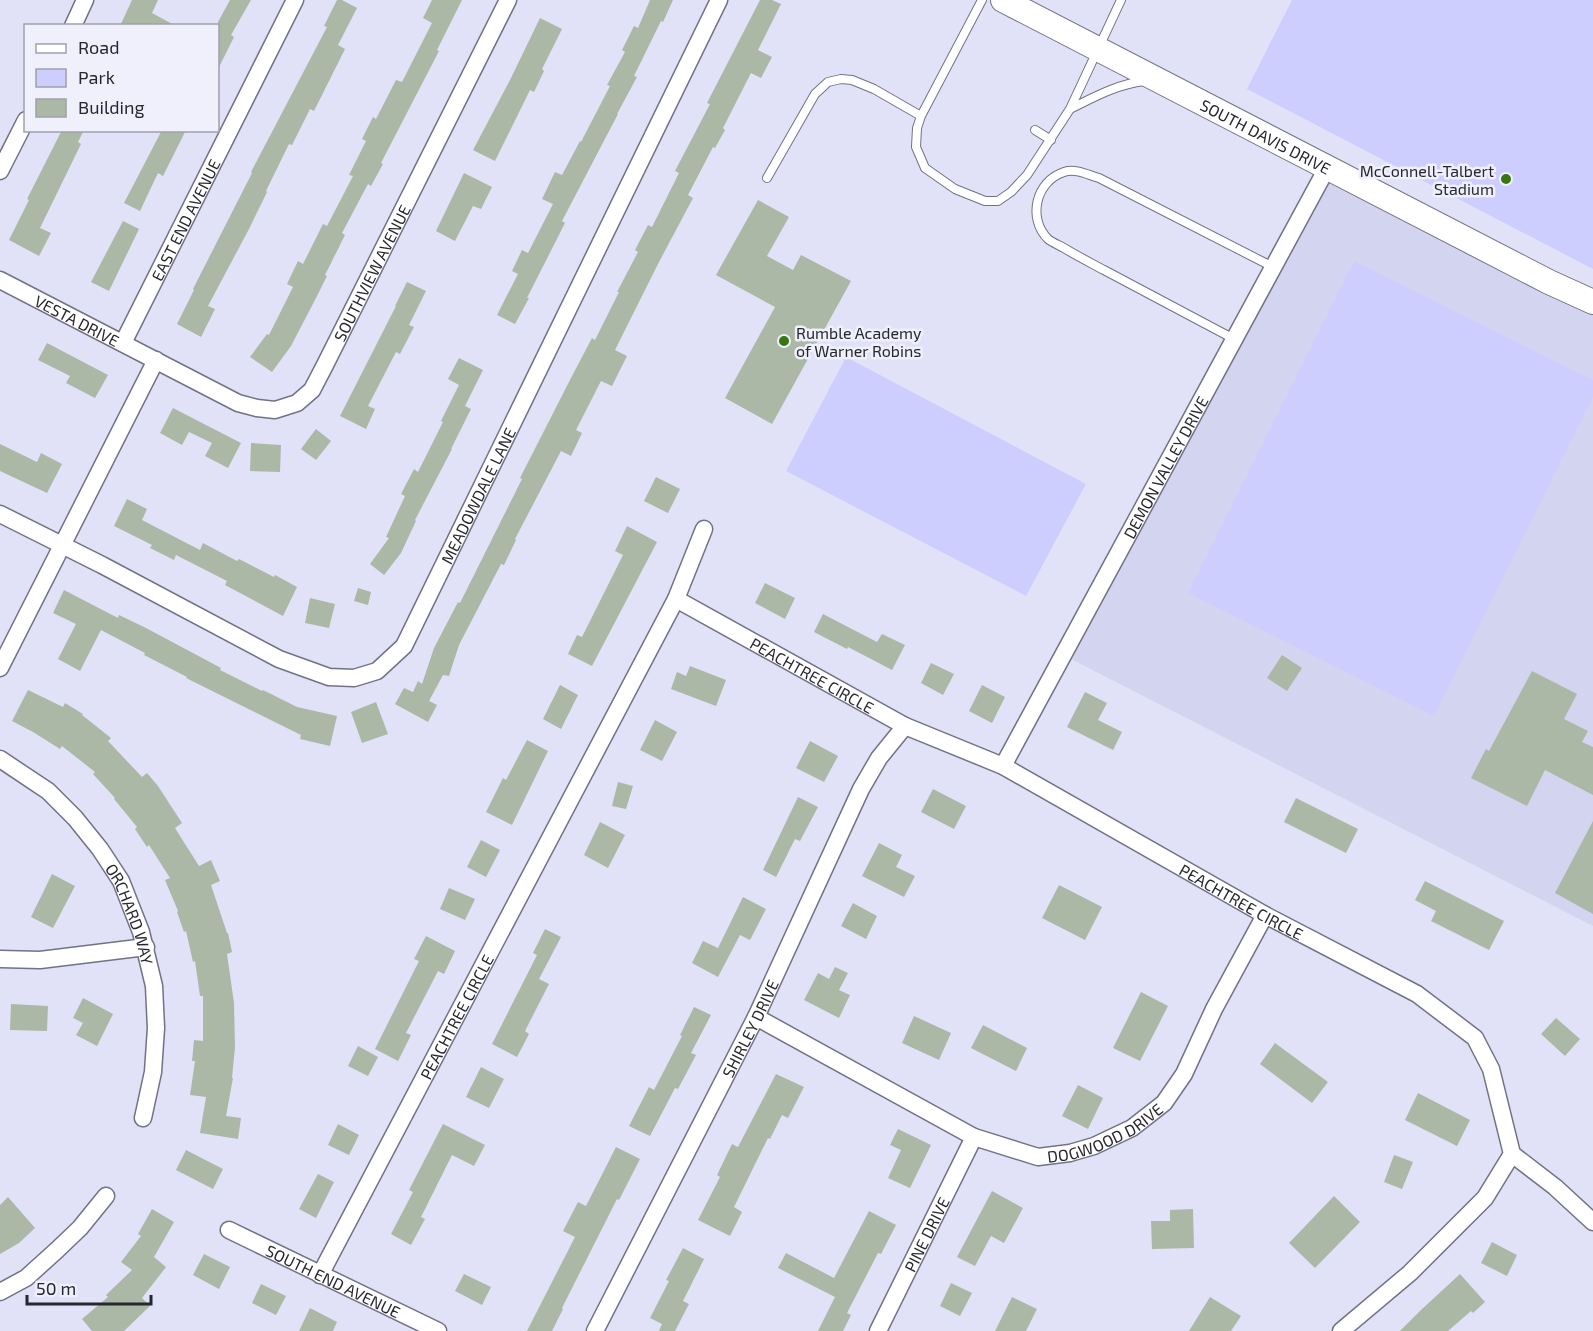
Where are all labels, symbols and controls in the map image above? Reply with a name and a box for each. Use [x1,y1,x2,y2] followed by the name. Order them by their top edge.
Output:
[24,24,219,132] legend
[78,36,119,58] text: Road
[78,66,115,88] text: Park
[1198,94,1334,177] street label: SOUTH DAVIS DRIVE
[78,96,145,118] text: Building
[146,156,223,284] street label: EAST END AVENUE
[1360,161,1494,198] place label: McConnell-Talbert Stadium
[1499,172,1513,186] marker: McConnell-Talbert Stadium
[329,201,413,344] street label: SOUTHVIEW AVENUE
[32,290,123,350] street label: VESTA DRIVE
[796,323,922,360] place label: Rumble Academy of Warner Robins
[777,334,791,348] marker: Rumble Academy of Warner Robins
[1119,393,1211,542] street label: DEMON VALLEY DRIVE
[436,424,519,567] street label: MEADOWDALE LANE
[747,633,878,717] street label: PEACHTREE CIRCLE
[102,859,158,966] street label: ORCHARD WAY
[1177,859,1307,943] street label: PEACHTREE CIRCLE
[415,951,497,1082] street label: PEACHTREE CIRCLE
[717,976,782,1080] street label: SHIRLEY DRIVE
[1046,1099,1166,1165] street label: DOGWOOD DRIVE
[899,1194,952,1275] street label: PINE DRIVE
[263,1240,404,1321] street label: SOUTH END AVENUE
[27,1268,152,1306] scale bar
[36,1277,76,1299] text: 50 m

